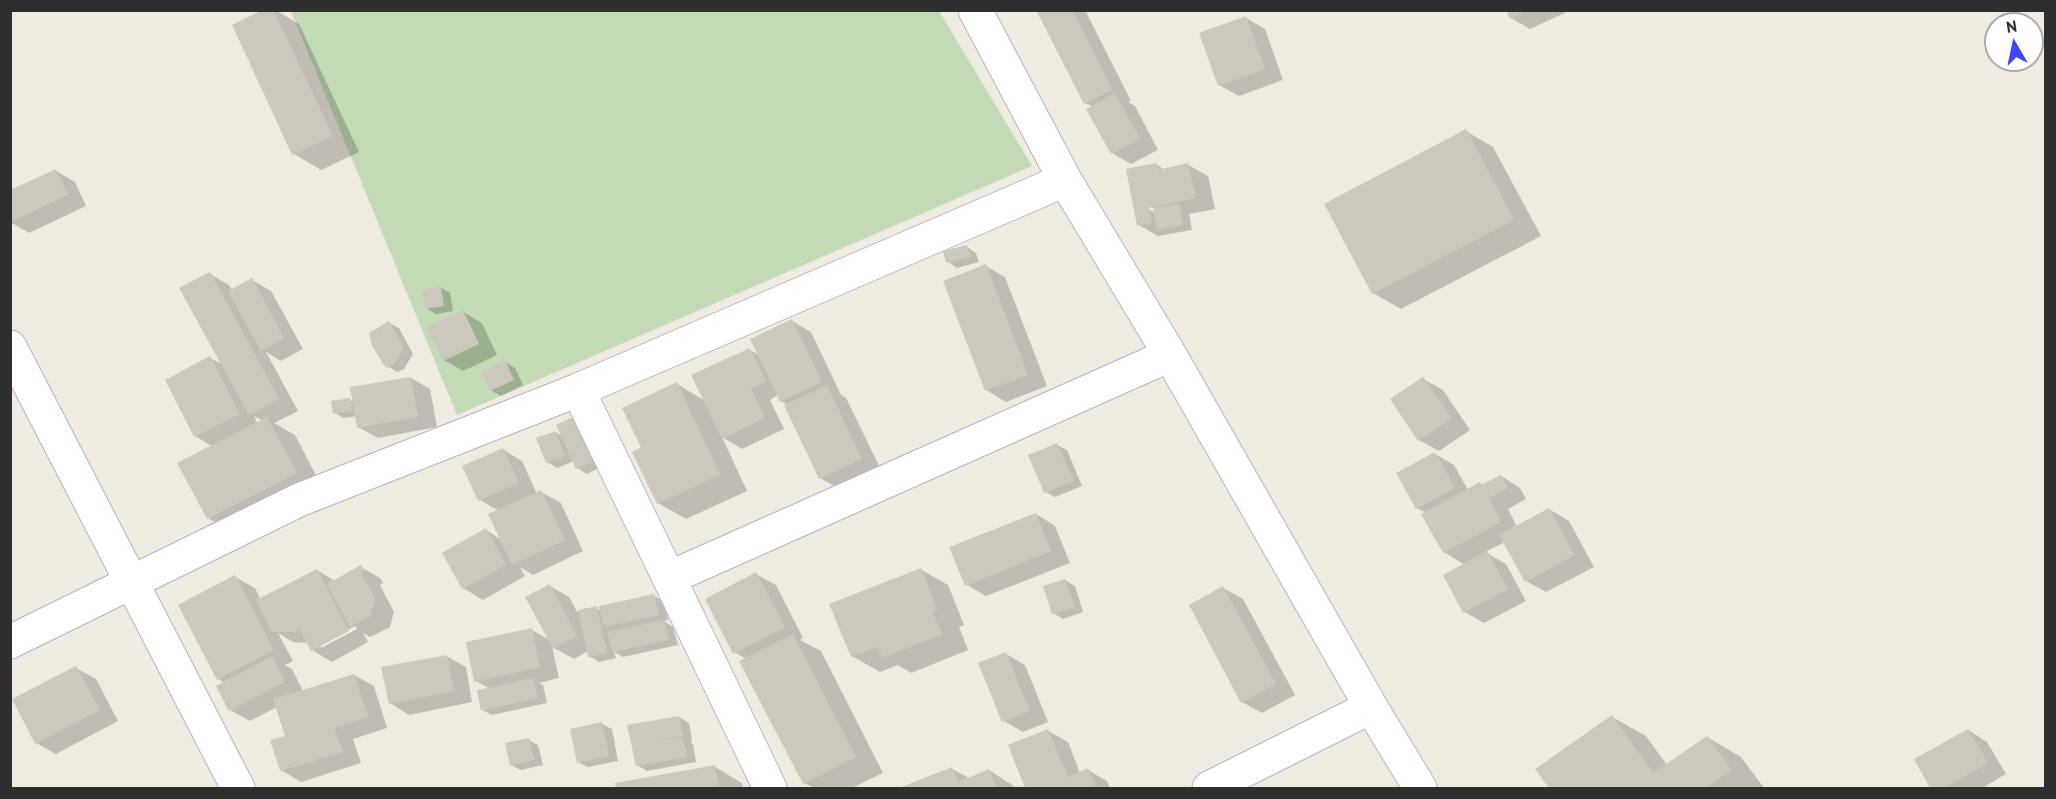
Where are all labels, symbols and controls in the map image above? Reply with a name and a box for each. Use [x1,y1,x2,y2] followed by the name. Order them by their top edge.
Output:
[1984,12,2044,72] north arrow
[2005,15,2018,37] text: N

